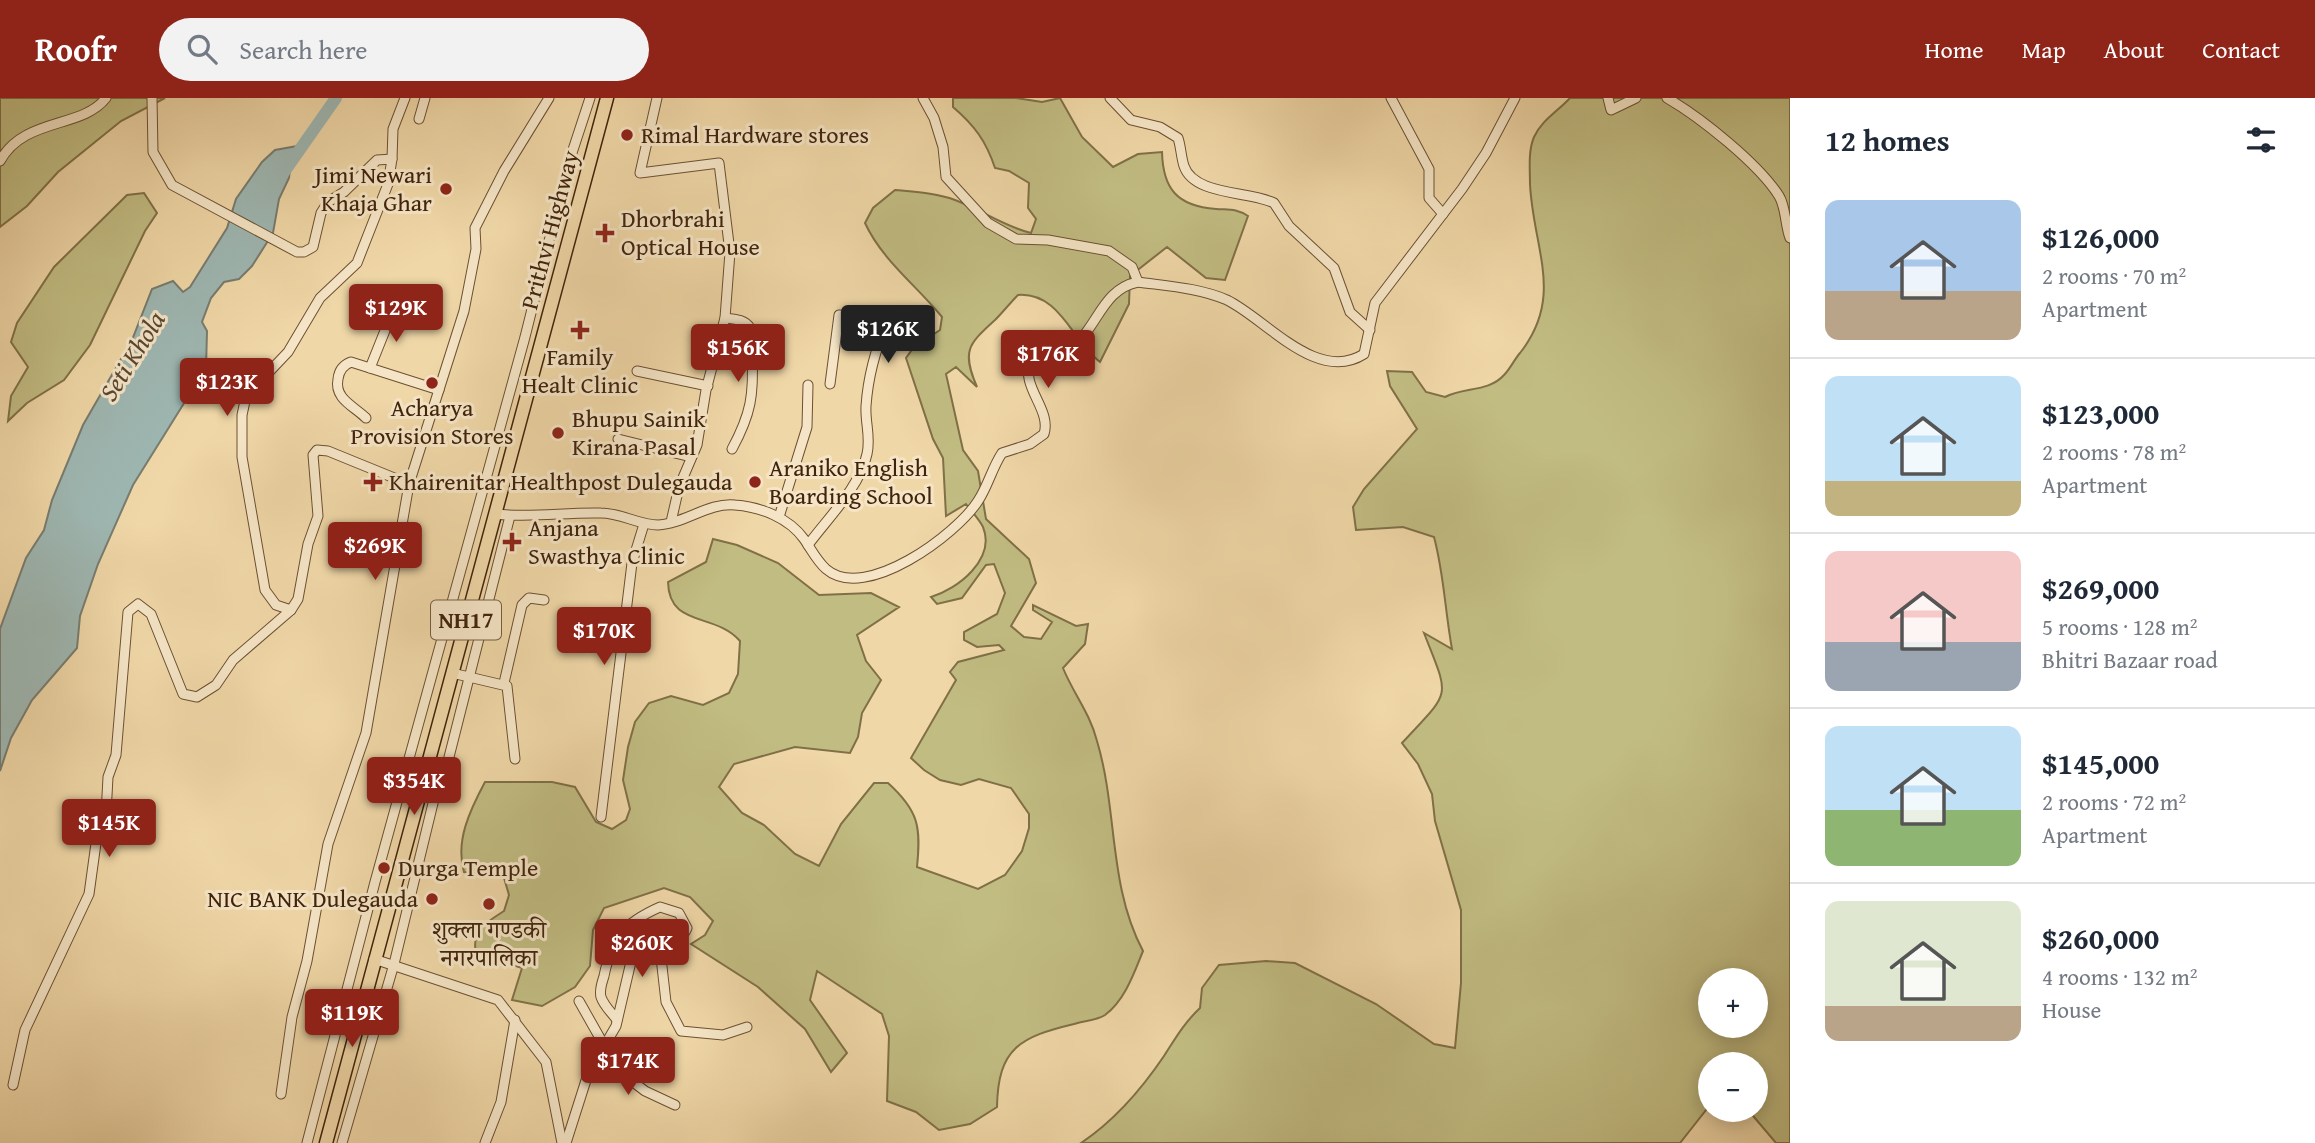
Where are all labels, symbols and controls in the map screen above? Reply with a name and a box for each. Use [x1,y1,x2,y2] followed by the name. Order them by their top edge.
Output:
[159,18,649,81] search box
[35,25,117,73] text: Roofr
[183,30,221,68] icon: search
[239,30,368,69] text: Search here
[1925,32,1984,67] text: Home
[2022,32,2066,67] text: Map
[2104,32,2164,67] text: About
[2202,32,2280,67] text: Contact
[641,117,869,152] place label: Rimal Hardware stores
[1825,118,1950,162] text: 12 homes
[2242,121,2280,159] icon: filters
[619,127,635,143] marker: Rimal Hardware stores
[511,146,588,313] street label: Prithvi Highway
[311,157,432,220] place label: Jimi Newari Khaja Ghar
[438,181,454,197] marker: Jimi Newari Khaja Ghar
[621,201,760,264] place label: Dhorbrahi Optical House
[2042,215,2159,259] text: $126,000
[595,223,615,243] marker: Dhorbrahi Optical House
[1881,228,1965,312] icon: home
[2042,259,2186,292] text: 2 rooms · 70 m²
[347,285,445,344] pin: $129K
[365,290,427,323] text: $129K
[2042,292,2147,325] text: Apartment
[89,303,174,408] water label: Seti Khola
[839,306,937,365] pin: $126K
[857,311,919,344] text: $126K
[570,320,590,340] marker: Family Healt Clinic
[689,324,787,384] pin: $156K
[707,330,769,363] text: $156K
[999,330,1097,390] pin: $176K
[1017,336,1079,369] text: $176K
[522,339,639,402] place label: Family Healt Clinic
[178,358,276,418] pin: $123K
[196,364,258,397] text: $123K
[424,375,440,391] marker: Acharya Provision Stores
[351,390,513,453] place label: Acharya Provision Stores
[2042,391,2159,435] text: $123,000
[572,401,706,464] place label: Bhupu Sainik Kirana Pasal
[1881,404,1965,488] icon: home
[550,425,566,441] marker: Bhupu Sainik Kirana Pasal
[2042,435,2186,468] text: 2 rooms · 78 m²
[769,450,933,513] place label: Araniko English Boarding School
[389,464,733,499] place label: Khairenitar Healthpost Dulegauda
[2042,468,2147,501] text: Apartment
[363,472,383,492] marker: Khairenitar Healthpost Dulegauda
[747,474,763,490] marker: Araniko English Boarding School
[528,510,685,573] place label: Anjana Swasthya Clinic
[326,522,424,582] pin: $269K
[344,528,406,561] text: $269K
[502,532,522,552] marker: Anjana Swasthya Clinic
[2042,566,2159,610] text: $269,000
[1881,579,1965,663] icon: home
[431,600,501,640] road number: NH17
[555,608,653,667] pin: $170K
[2042,610,2197,643] text: 5 rooms · 128 m²
[573,613,635,646] text: $170K
[2042,643,2218,676] text: Bhitri Bazaar road
[2042,741,2159,785] text: $145,000
[1881,754,1965,838] icon: home
[365,758,463,817] pin: $354K
[383,763,445,796] text: $354K
[2042,785,2186,818] text: 2 rooms · 72 m²
[60,800,158,859] pin: $145K
[78,805,140,838] text: $145K
[2042,818,2147,851] text: Apartment
[398,850,538,885] place label: Durga Temple
[376,860,392,876] marker: Durga Temple
[207,881,419,916] place label: NIC BANK Dulegauda
[424,891,440,907] marker: NIC BANK Dulegauda
[481,896,497,912] marker: शुक्ला गण्डकी नगरपालिका
[432,912,547,975] place label: शुक्ला गण्डकी नगरपालिका
[2042,916,2159,960] text: $260,000
[593,920,691,979] pin: $260K
[611,925,673,958] text: $260K
[1881,929,1965,1013] icon: home
[2042,960,2197,993] text: 4 rooms · 132 m²
[1698,968,1768,1122] map controls
[1698,968,1768,1038] button: +
[303,990,401,1049] pin: $119K
[2042,993,2101,1026] text: House
[321,995,383,1028] text: $119K
[579,1038,677,1097] pin: $174K
[597,1043,659,1076] text: $174K
[1698,1052,1768,1122] button: −

